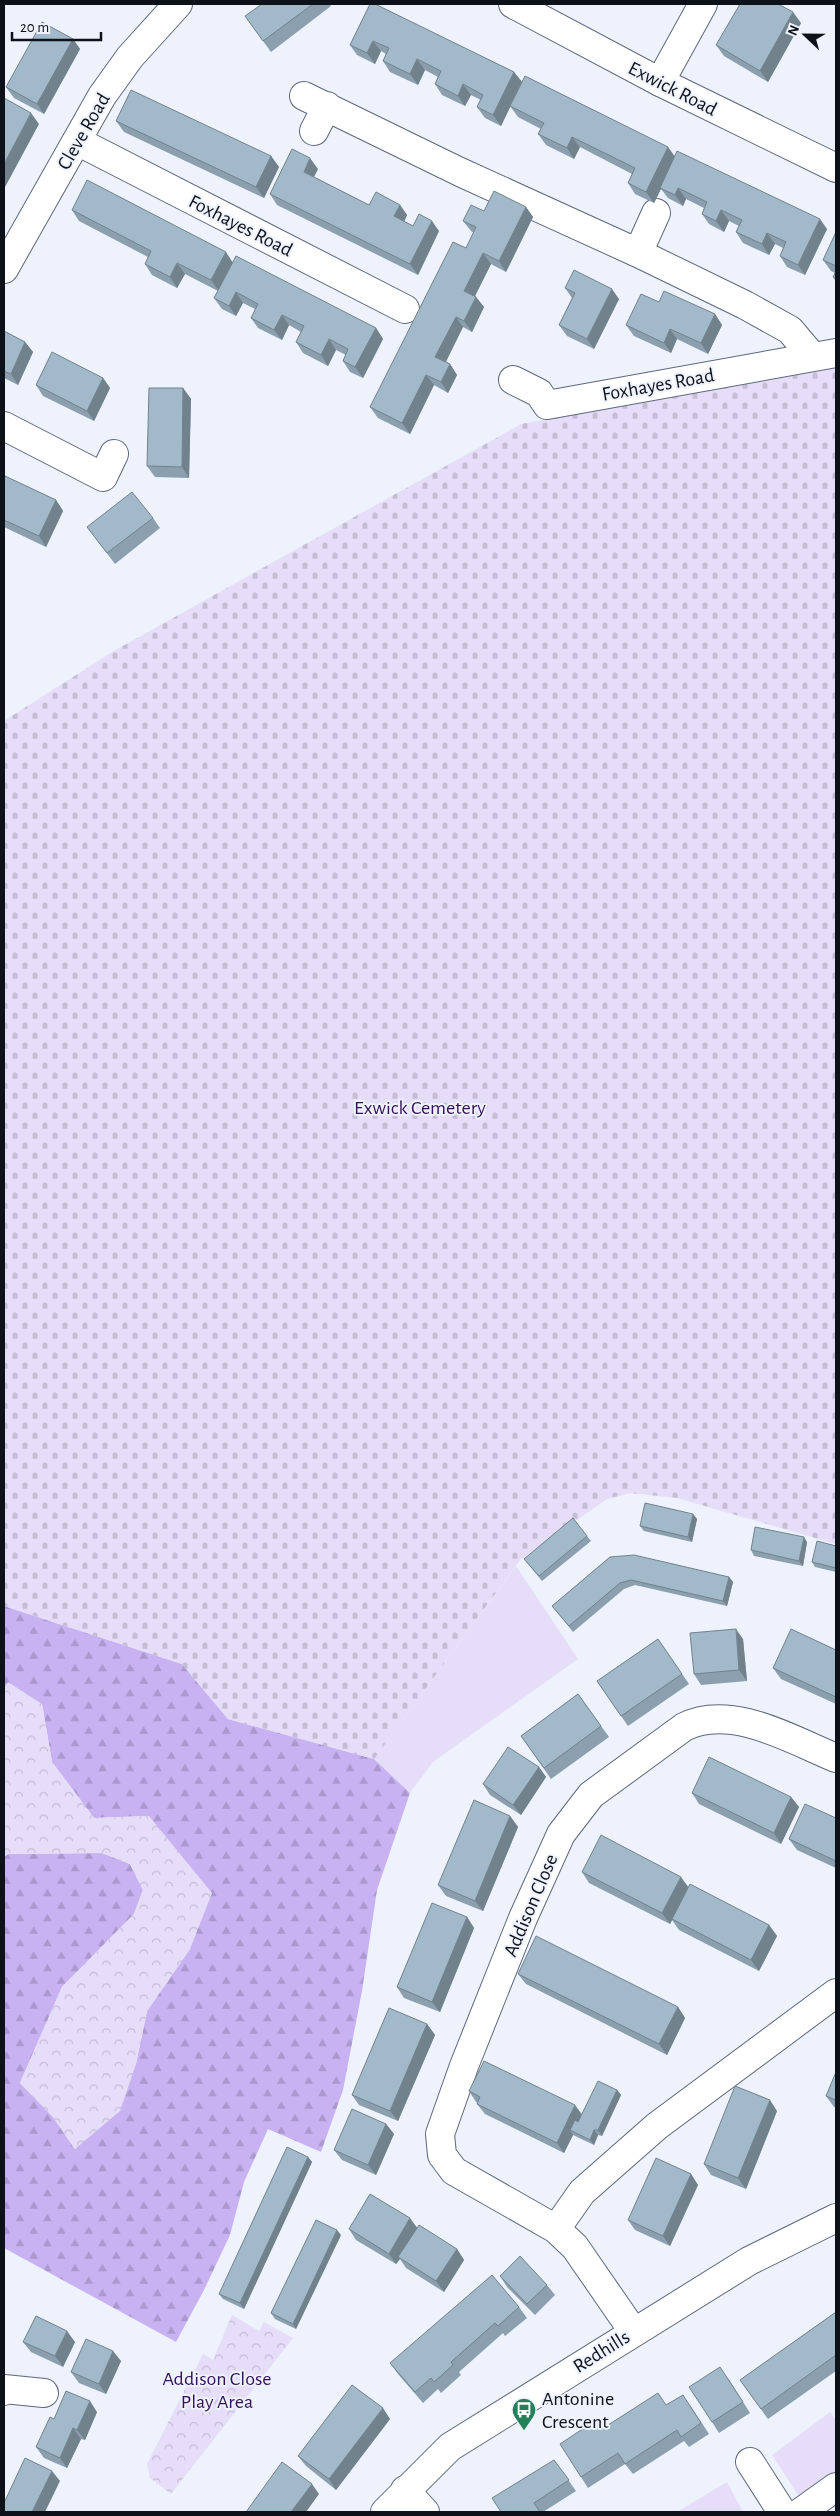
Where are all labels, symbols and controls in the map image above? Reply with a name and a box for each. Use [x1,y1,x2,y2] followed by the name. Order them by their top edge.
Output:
[12,10,101,42] scale bar
[780,10,830,60] north arrow
[20,20,49,35] text: 20 m
[786,23,802,38] text: N
[625,58,720,120] street label: Exwick Road
[54,90,114,173] street label: Cleve Road
[185,191,296,261] street label: Foxhayes Road
[601,365,716,405] street label: Foxhayes Road
[354,1098,486,1118] park label: Exwick Cemetery
[500,1851,561,1960] street label: Addison Close
[570,2327,633,2377] street label: Redhills
[162,2369,272,2412] park label: Addison Close Play Area
[542,2389,614,2432] place label: Antonine Crescent
[511,2397,537,2431] bus stop icon: Antonine Crescent

